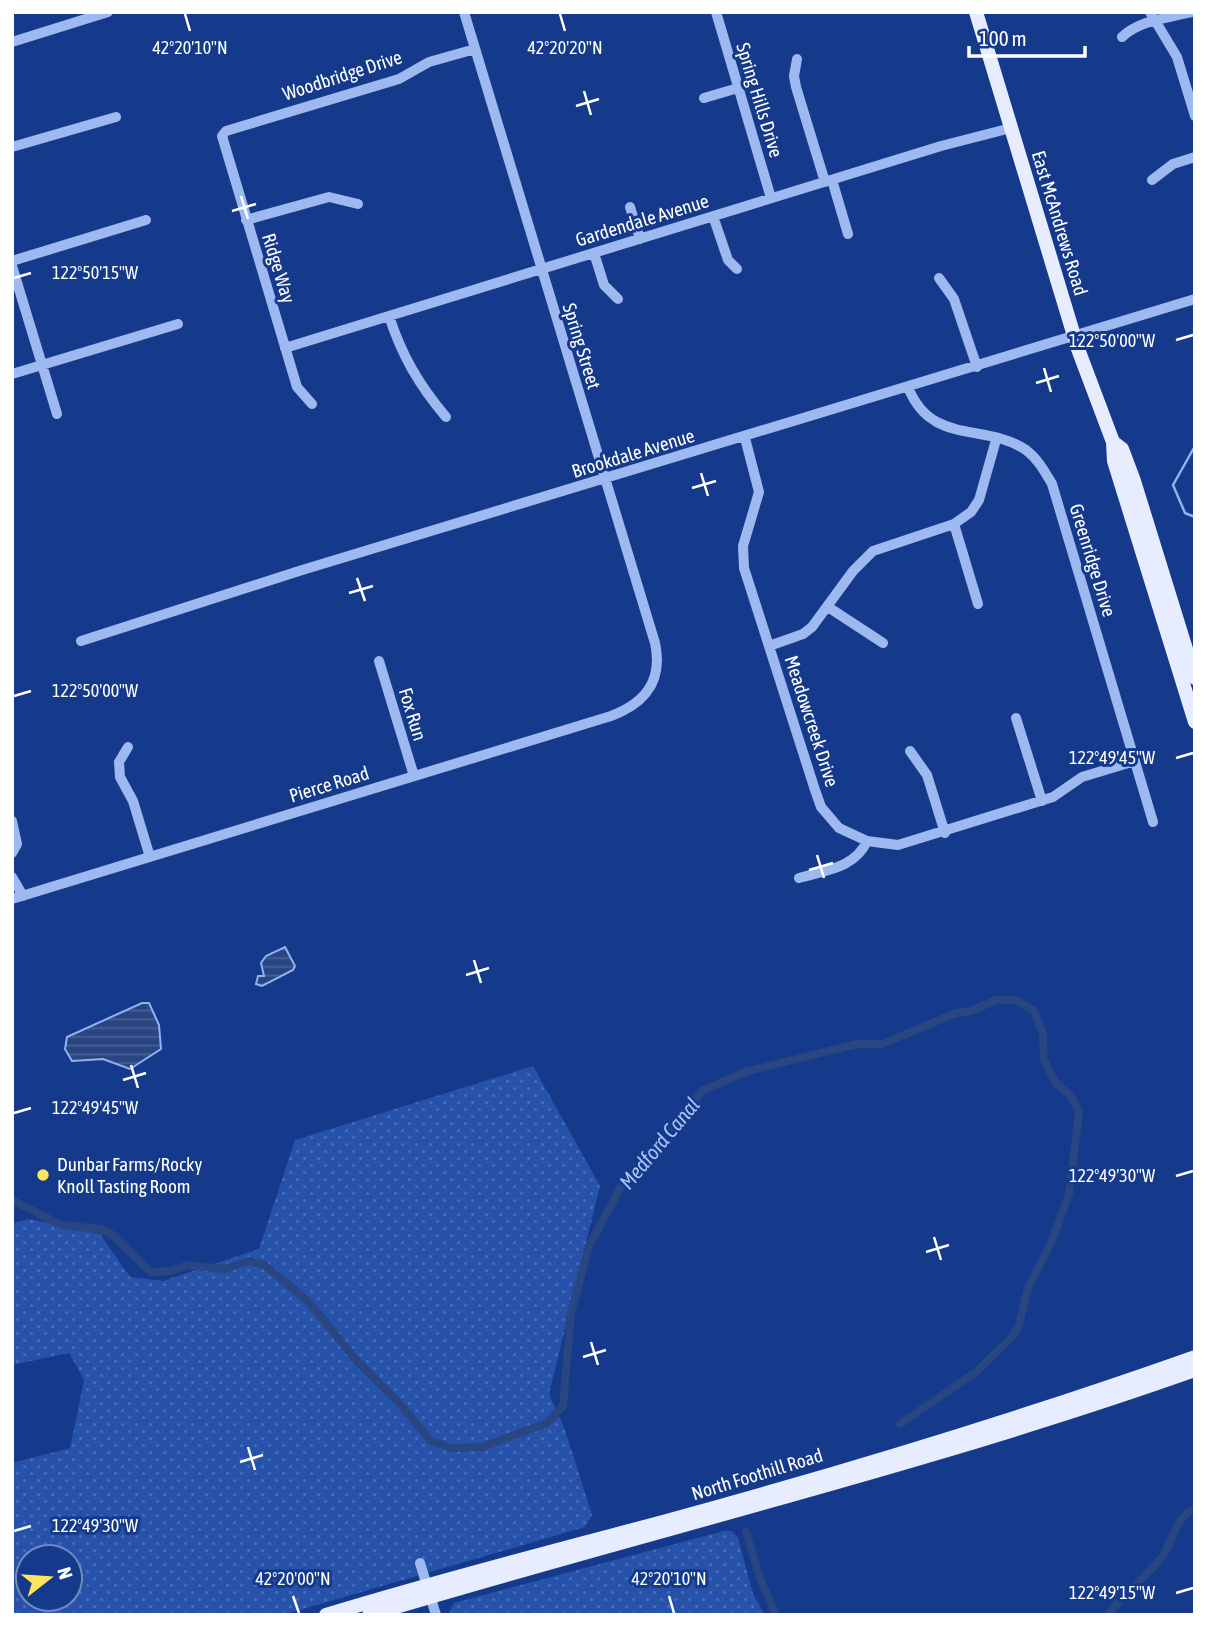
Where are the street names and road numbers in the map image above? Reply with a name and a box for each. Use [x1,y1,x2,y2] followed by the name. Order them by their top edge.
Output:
[732,40,788,160] street label: Spring Hills Drive
[280,45,404,105] street label: Woodbridge Drive
[1028,148,1092,298] street label: East McAndrews Road
[573,189,711,251] street label: Gardendale Avenue
[258,230,300,306] street label: Ridge Way
[559,300,605,392] street label: Spring Street
[569,424,697,482] street label: Brookdale Avenue
[1065,501,1121,619] street label: Greenridge Drive
[780,653,844,789] street label: Meadowcreek Drive
[395,685,431,743] street label: Fox Run
[287,761,371,807] street label: Pierce Road
[689,1444,825,1504] street label: North Foothill Road

